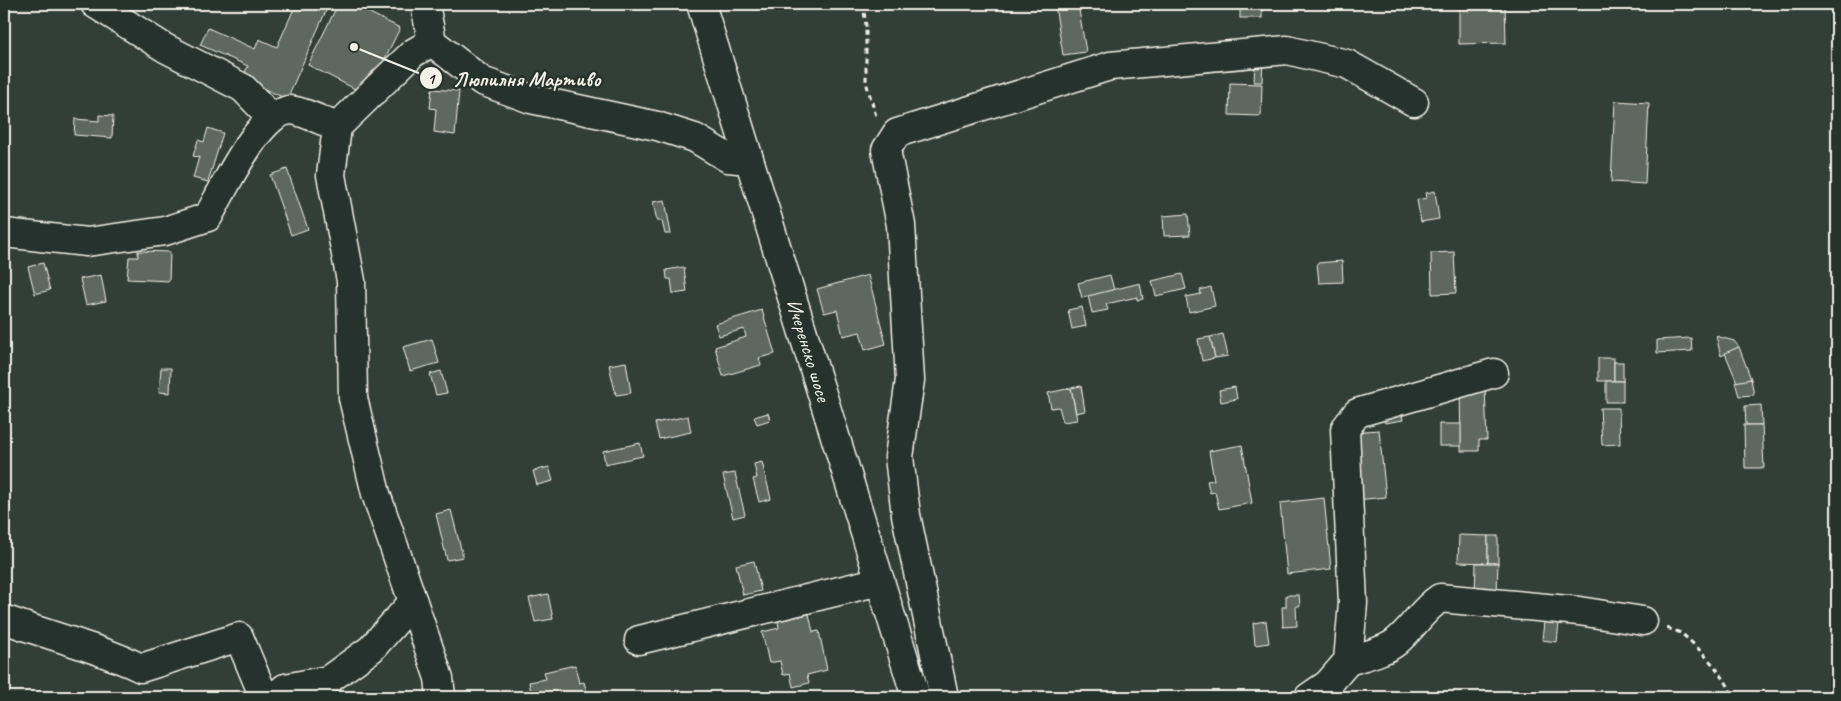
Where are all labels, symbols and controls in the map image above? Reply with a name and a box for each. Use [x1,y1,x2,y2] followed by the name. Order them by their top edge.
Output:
[419,60,611,96] callout: Люпилня Мартиво
[453,66,602,92] text: Люпилня Мартиво
[428,70,437,89] text: 1
[781,296,836,406] street label: Ичеренско шосе

